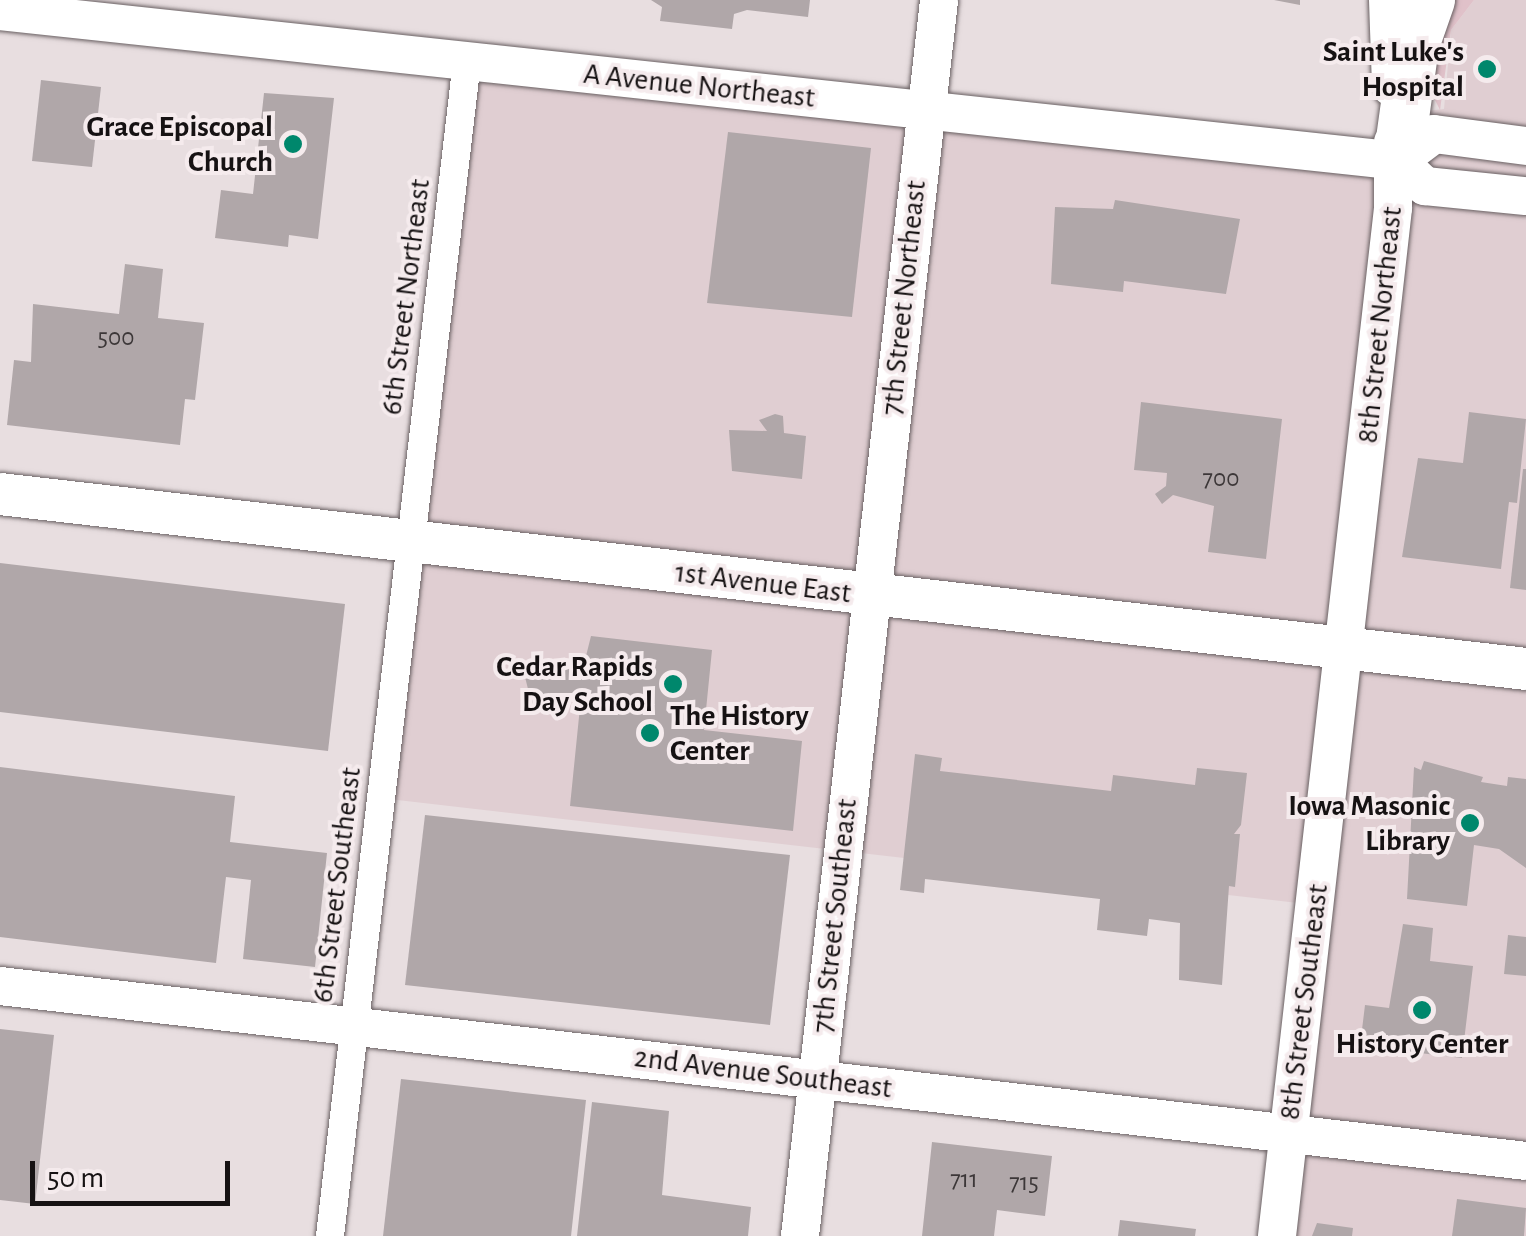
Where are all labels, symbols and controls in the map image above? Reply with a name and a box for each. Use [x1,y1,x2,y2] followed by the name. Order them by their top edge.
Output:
[1323,34,1464,104] place label: Saint Luke's Hospital
[582,56,816,116] street label: A Avenue Northeast
[1474,56,1500,82] marker: Saint Luke's Hospital
[86,109,273,180] place label: Grace Episcopal Church
[282,133,304,155] marker: Grace Episcopal Church
[374,177,438,417] street label: 6th Street Northeast
[874,179,934,417] street label: 7th Street Northeast
[1350,205,1410,445] street label: 8th Street Northeast
[98,323,134,353] house number: 500
[1203,464,1239,494] house number: 700
[673,554,853,612] street label: 1st Avenue East
[496,649,653,720] place label: Cedar Rapids Day School
[662,673,684,695] marker: Cedar Rapids Day School
[670,698,809,768] place label: The History Center
[639,722,661,744] marker: The History Center
[305,765,369,1005] street label: 6th Street Southeast
[1288,788,1450,858] place label: Iowa Masonic Library
[805,797,865,1035] street label: 7th Street Southeast
[1459,812,1481,834] marker: Iowa Masonic Library
[1272,882,1336,1122] street label: 8th Street Southeast
[1411,999,1433,1021] marker: History Center
[1336,1026,1508,1062] place label: History Center
[632,1039,894,1107] street label: 2nd Avenue Southeast
[35,1141,235,1203] scale bar
[47,1163,104,1193] text: 50 m
[950,1165,978,1195] house number: 711
[1009,1168,1039,1198] house number: 715

